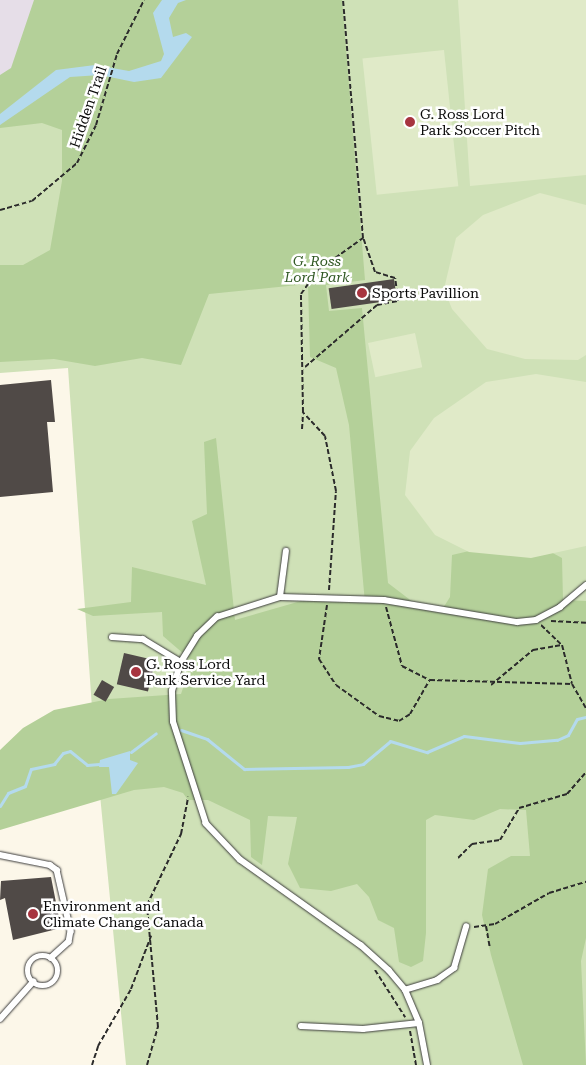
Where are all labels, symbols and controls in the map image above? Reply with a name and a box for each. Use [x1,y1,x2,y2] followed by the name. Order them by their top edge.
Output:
[66,64,110,150] street label: Hidden Trail
[420,106,540,138] place label: G. Ross Lord Park Soccer Pitch
[404,116,416,128] marker: G. Ross Lord Park Soccer Pitch
[285,253,349,286] park label: G. Ross Lord Park
[372,285,479,301] place label: Sports Pavillion
[356,287,368,299] marker: Sports Pavillion
[146,656,265,689] place label: G. Ross Lord Park Service Yard
[130,666,142,678] marker: G. Ross Lord Park Service Yard
[43,898,204,930] place label: Environment and Climate Change Canada
[27,908,39,920] marker: Environment and Climate Change Canada

